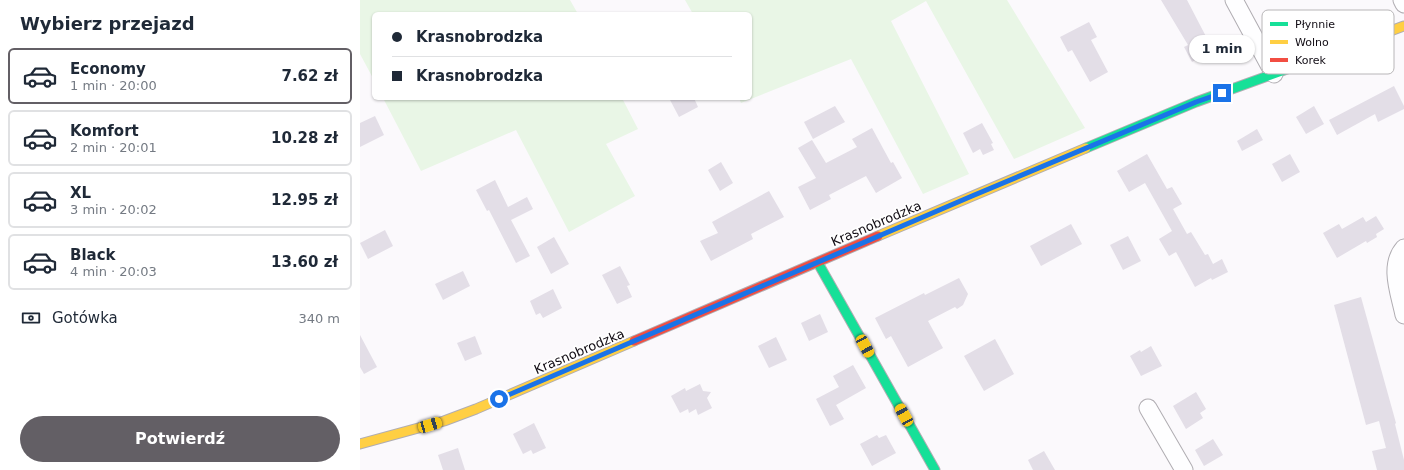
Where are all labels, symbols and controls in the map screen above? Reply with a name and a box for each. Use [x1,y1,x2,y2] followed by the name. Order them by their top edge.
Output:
[1262,10,1394,74] legend
[20,13,195,34] text: Wybierz przejazd
[1295,18,1335,31] text: Płynnie
[416,28,543,46] text: Krasnobrodzka
[1189,35,1255,63] callout: 1 min
[1295,36,1329,49] text: Wolno
[1202,41,1242,56] text: 1 min
[1295,54,1326,67] text: Korek
[22,58,58,94] icon: car
[70,60,146,78] text: Economy
[281,67,338,85] text: 7.62 zł
[416,67,543,85] text: Krasnobrodzka
[70,78,157,93] text: 1 min · 20:00
[1213,84,1231,102] route end
[22,120,58,156] icon: car
[70,122,139,140] text: Komfort
[271,129,338,147] text: 10.28 zł
[70,140,157,155] text: 2 min · 20:01
[22,182,58,218] icon: car
[70,184,91,202] text: XL
[271,191,338,209] text: 12.95 zł
[829,198,924,249] street label: Krasnobrodzka
[70,202,157,217] text: 3 min · 20:02
[22,244,58,280] icon: car
[70,246,116,264] text: Black
[271,253,338,271] text: 13.60 zł
[70,264,157,279] text: 4 min · 20:03
[20,307,42,329] icon: cash
[52,309,118,327] text: Gotówka
[298,311,340,326] text: 340 m
[532,326,627,377] street label: Krasnobrodzka
[854,333,876,359] car
[490,390,508,408] route start
[893,402,915,428] car
[20,416,340,462] button: Potwierdź
[417,416,443,434] car

